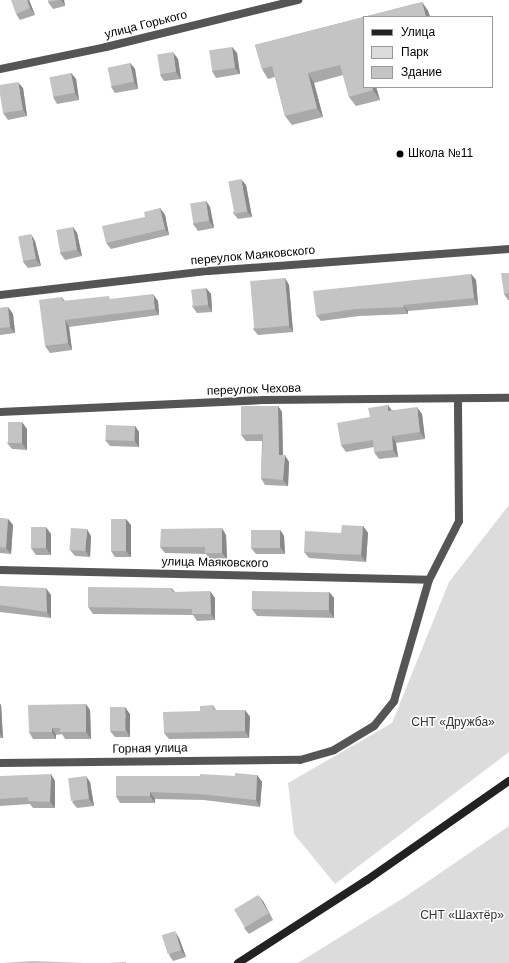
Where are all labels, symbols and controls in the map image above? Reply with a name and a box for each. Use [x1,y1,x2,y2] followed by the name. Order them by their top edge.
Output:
[103,8,189,42] street label: улица Горького
[363,16,493,88] legend
[401,25,435,39] text: Улица
[401,45,428,59] text: Парк
[401,65,442,79] text: Здание
[408,147,473,161] place label: Школа №11
[395,149,405,159] marker: Школа №11
[190,243,316,269] street label: переулок Маяковского
[207,381,301,399] street label: переулок Чехова
[161,555,269,571] street label: улица Маяковского
[411,716,495,730] park label: СНТ «Дружба»
[112,741,188,757] street label: Горная улица
[420,909,504,923] park label: СНТ «Шахтёр»

